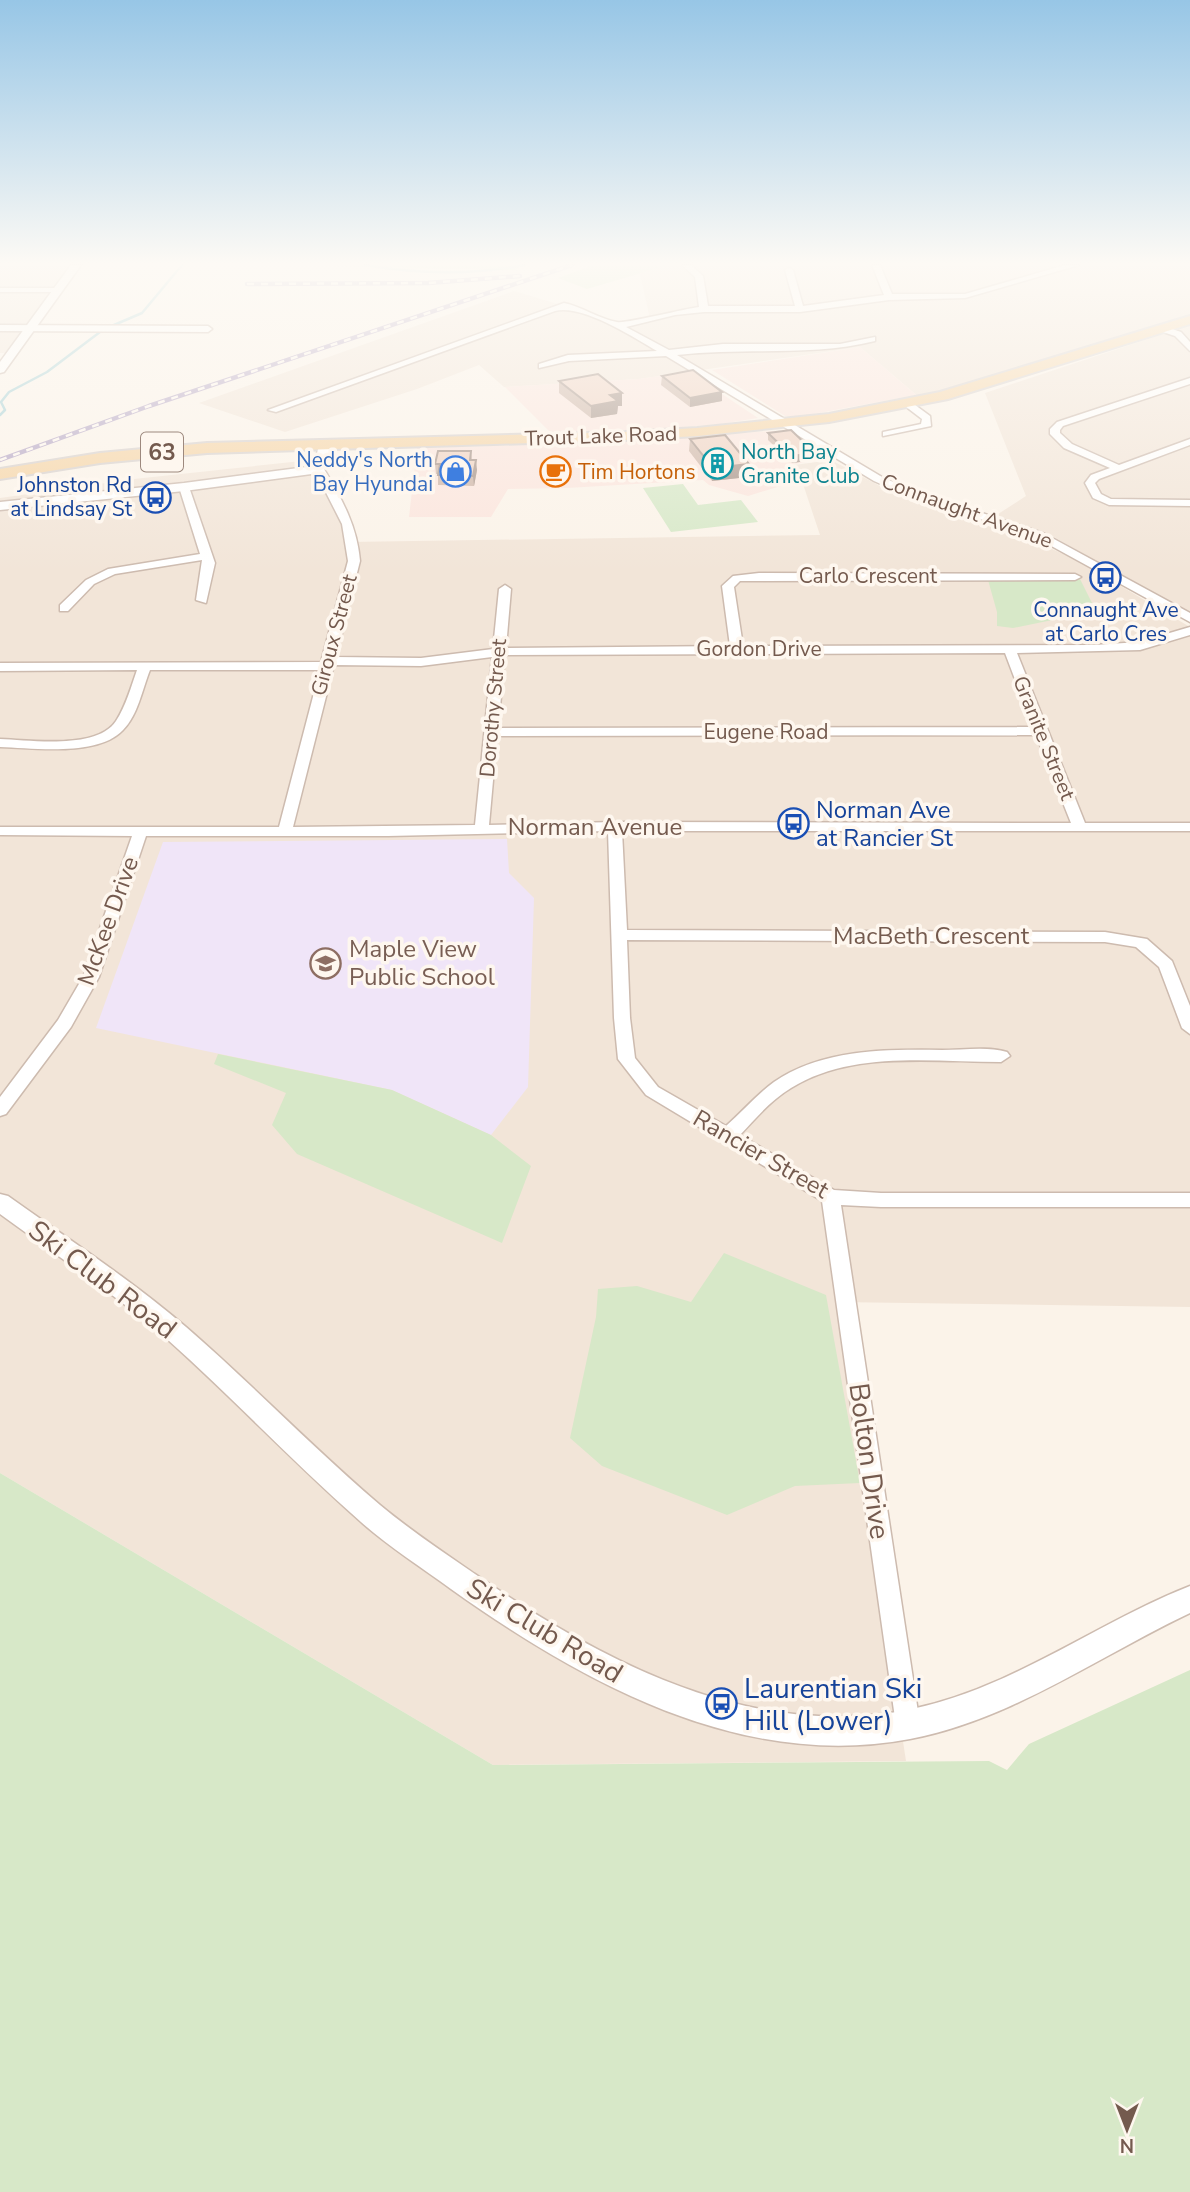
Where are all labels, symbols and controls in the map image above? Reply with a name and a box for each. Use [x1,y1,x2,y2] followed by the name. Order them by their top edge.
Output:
[524,419,678,453] street label: Trout Lake Road
[141,432,183,472] road number: 63
[741,438,860,490] place label: North Bay Granite Club
[296,446,433,498] place label: Neddy's North Bay Hyundai
[701,447,735,481] building icon: North Bay Granite Club
[439,455,473,489] shop icon: Neddy's North Bay Hyundai
[538,455,572,489] cafe icon: Tim Hortons
[578,458,696,486] place label: Tim Hortons
[877,467,1057,555] street label: Connaught Avenue
[10,471,133,523] place label: Johnston Rd at Lindsay St
[138,480,172,514] bus stop icon: Johnston Rd at Lindsay St
[1089,561,1123,595] bus stop icon: Connaught Ave at Carlo Cres
[799,562,938,590] street label: Carlo Crescent
[304,571,364,699] street label: Giroux Street
[1033,596,1179,648] place label: Connaught Ave at Carlo Cres
[696,635,822,663] street label: Gordon Drive
[473,637,513,778] street label: Dorothy Street
[1006,672,1082,805] street label: Granite Street
[704,718,828,746] street label: Eugene Road
[816,794,954,854] place label: Norman Ave at Rancier St
[776,807,810,841] bus stop icon: Norman Ave at Rancier St
[508,811,682,843] street label: Norman Avenue
[70,852,146,990] street label: McKee Drive
[833,920,1030,952] street label: MacBeth Crescent
[349,933,495,993] place label: Maple View Public School
[309,946,343,980] school or university icon: Maple View Public School
[687,1102,835,1206] street label: Rancier Street
[21,1212,184,1348] street label: Ski Club Road
[839,1381,899,1542] street label: Bolton Drive
[459,1569,630,1693] street label: Ski Club Road
[744,1670,922,1740] place label: Laurentian Ski Hill (Lower)
[704,1687,738,1721] bus stop icon: Laurentian Ski Hill (Lower)
[1092,2094,1162,2164] north arrow
[1120,2132,1134,2158] text: N

